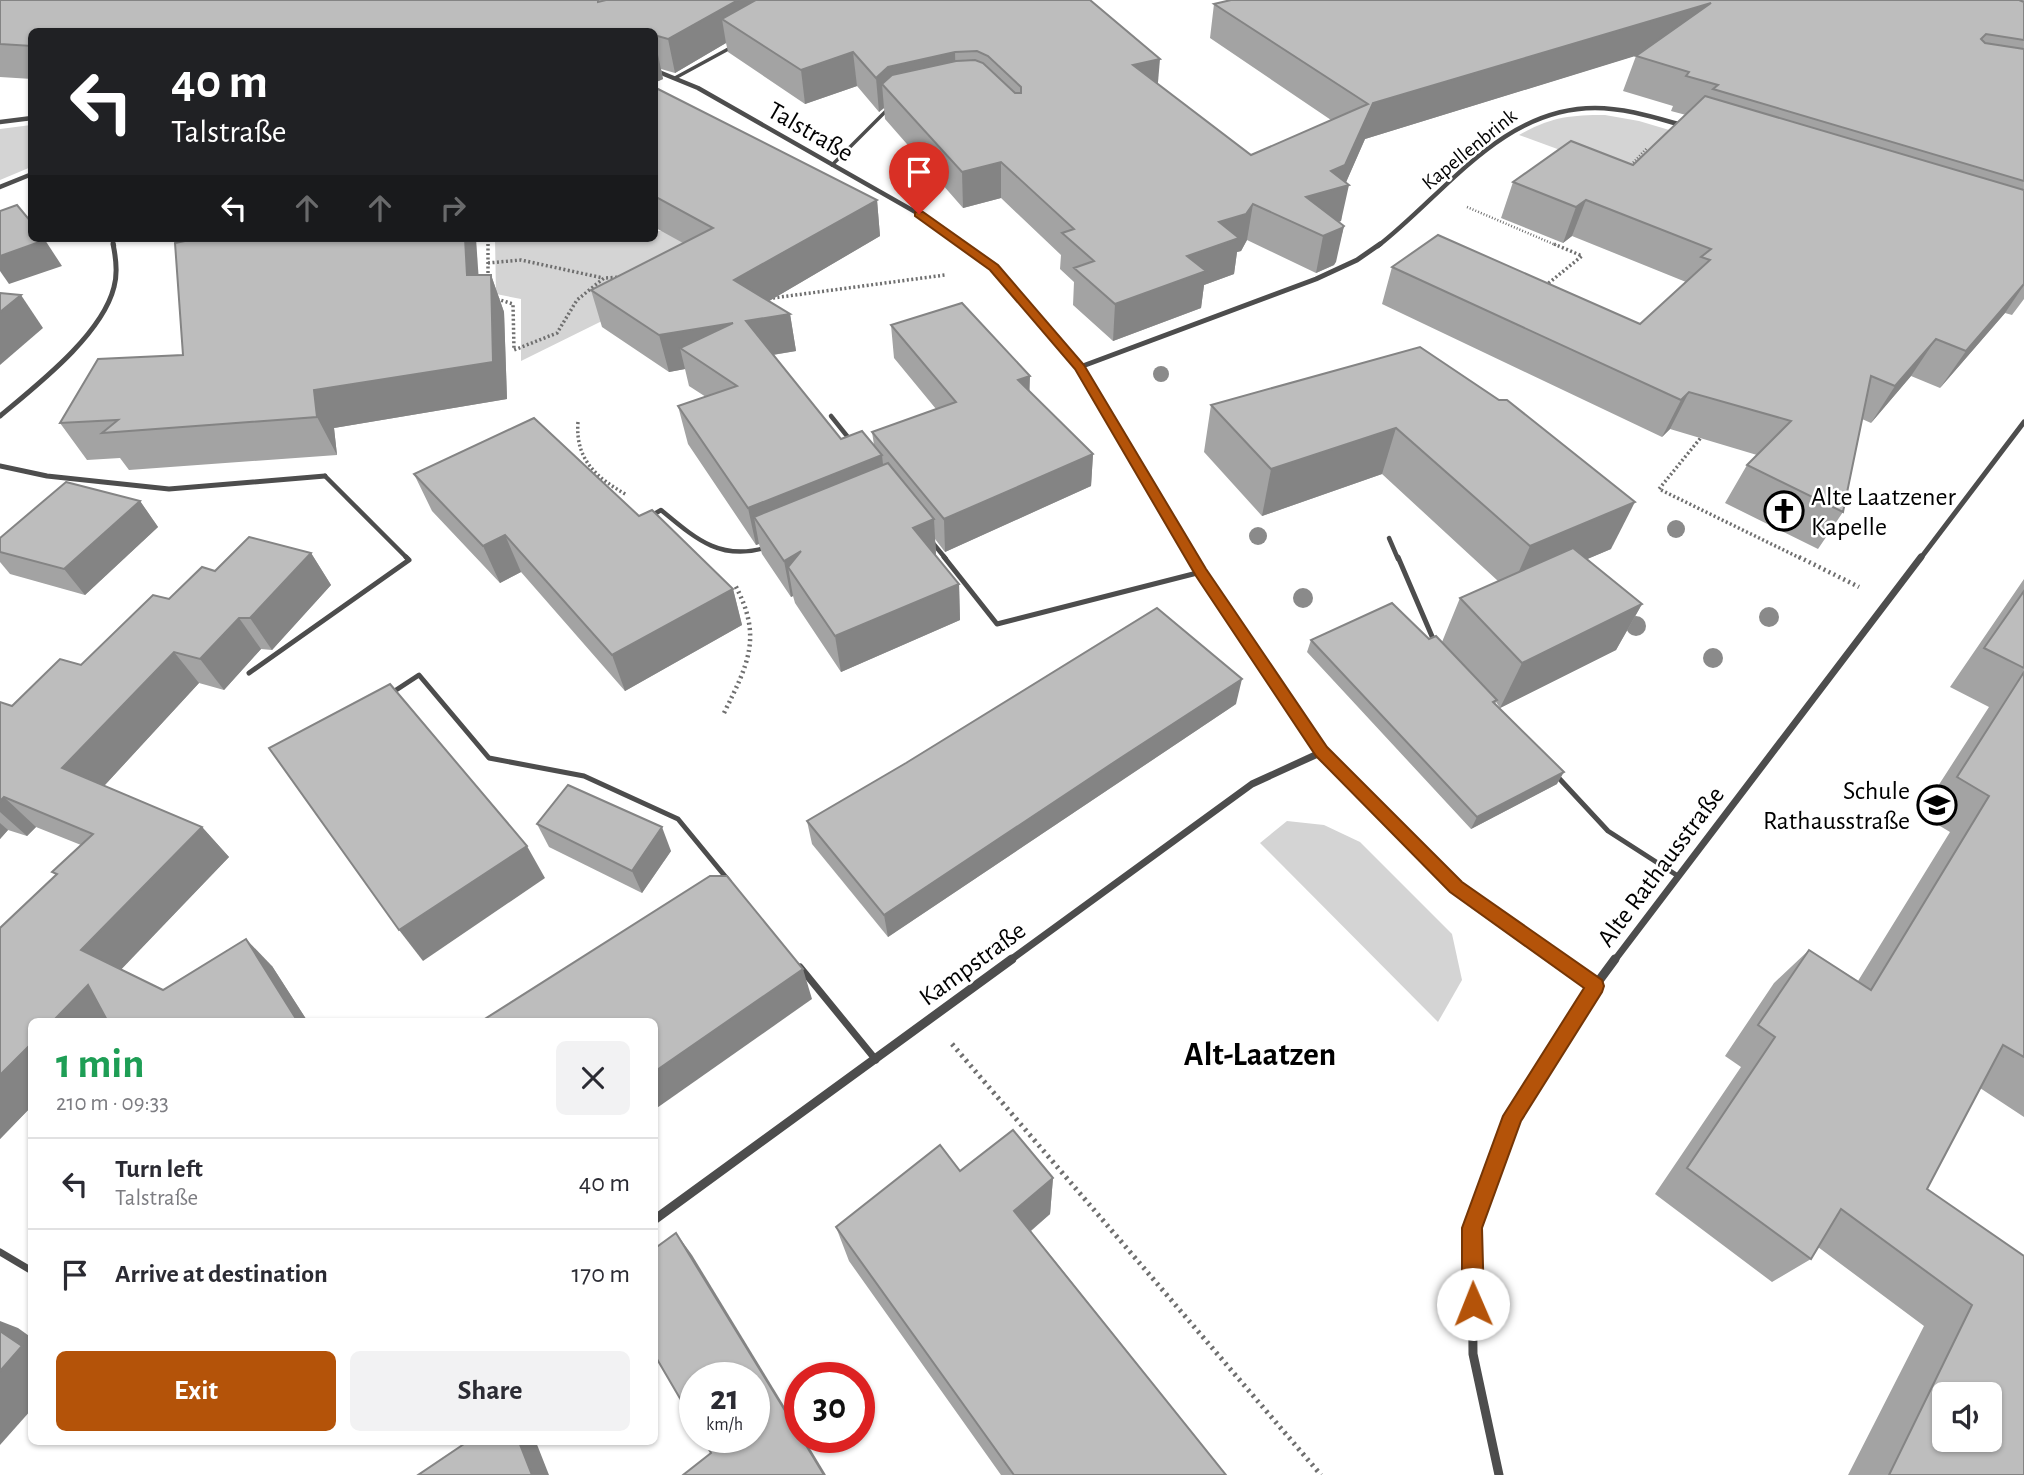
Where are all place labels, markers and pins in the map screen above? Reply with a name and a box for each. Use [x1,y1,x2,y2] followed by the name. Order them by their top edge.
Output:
[889,142,949,214] pin
[1811,484,1957,540] place label: Alte Laatzener Kapelle
[1763,490,1805,532] church icon: Alte Laatzener Kapelle
[1763,778,1910,834] place label: Schule Rathausstraße
[1916,784,1958,826] school or university icon: Schule Rathausstraße

